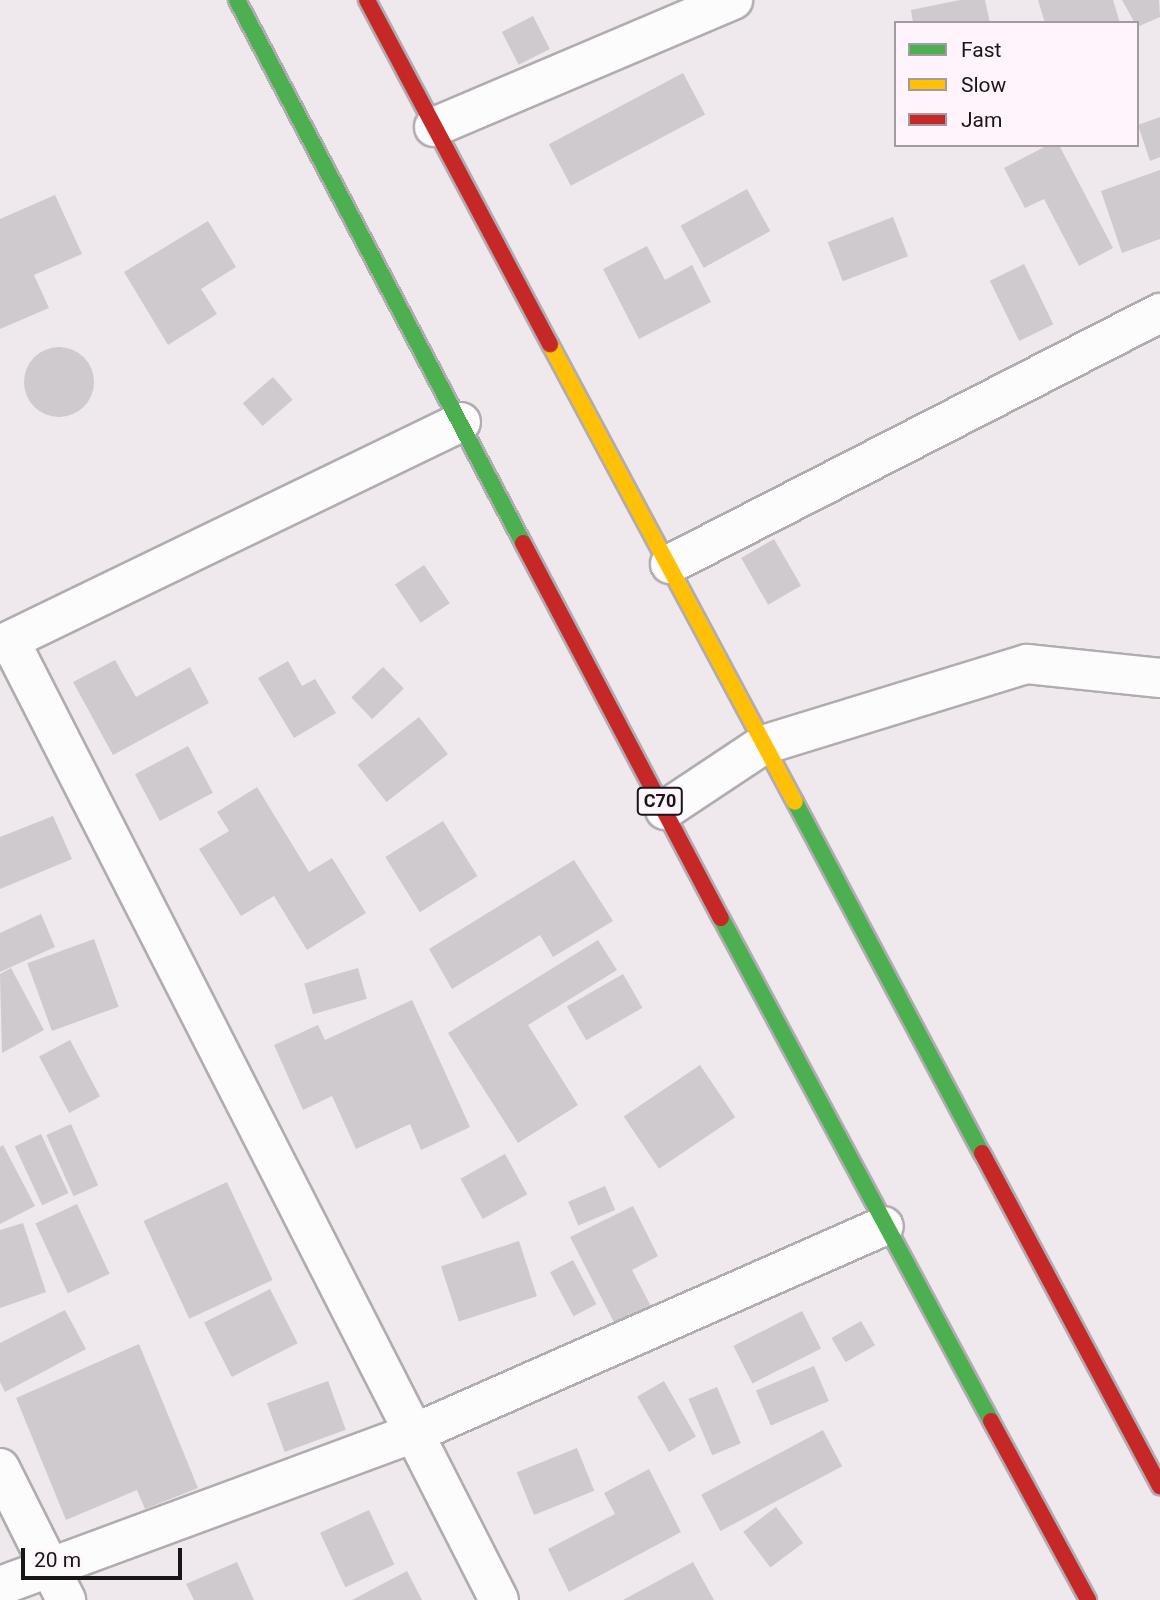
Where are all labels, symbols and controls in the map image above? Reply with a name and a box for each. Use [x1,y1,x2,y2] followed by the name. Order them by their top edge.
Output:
[894,21,1139,147] legend
[961,38,1001,62] text: Fast
[961,73,1006,97] text: Slow
[961,108,1002,132] text: Jam
[636,786,684,816] road number: C70
[24,1534,186,1578] scale bar
[34,1548,81,1572] text: 20 m

